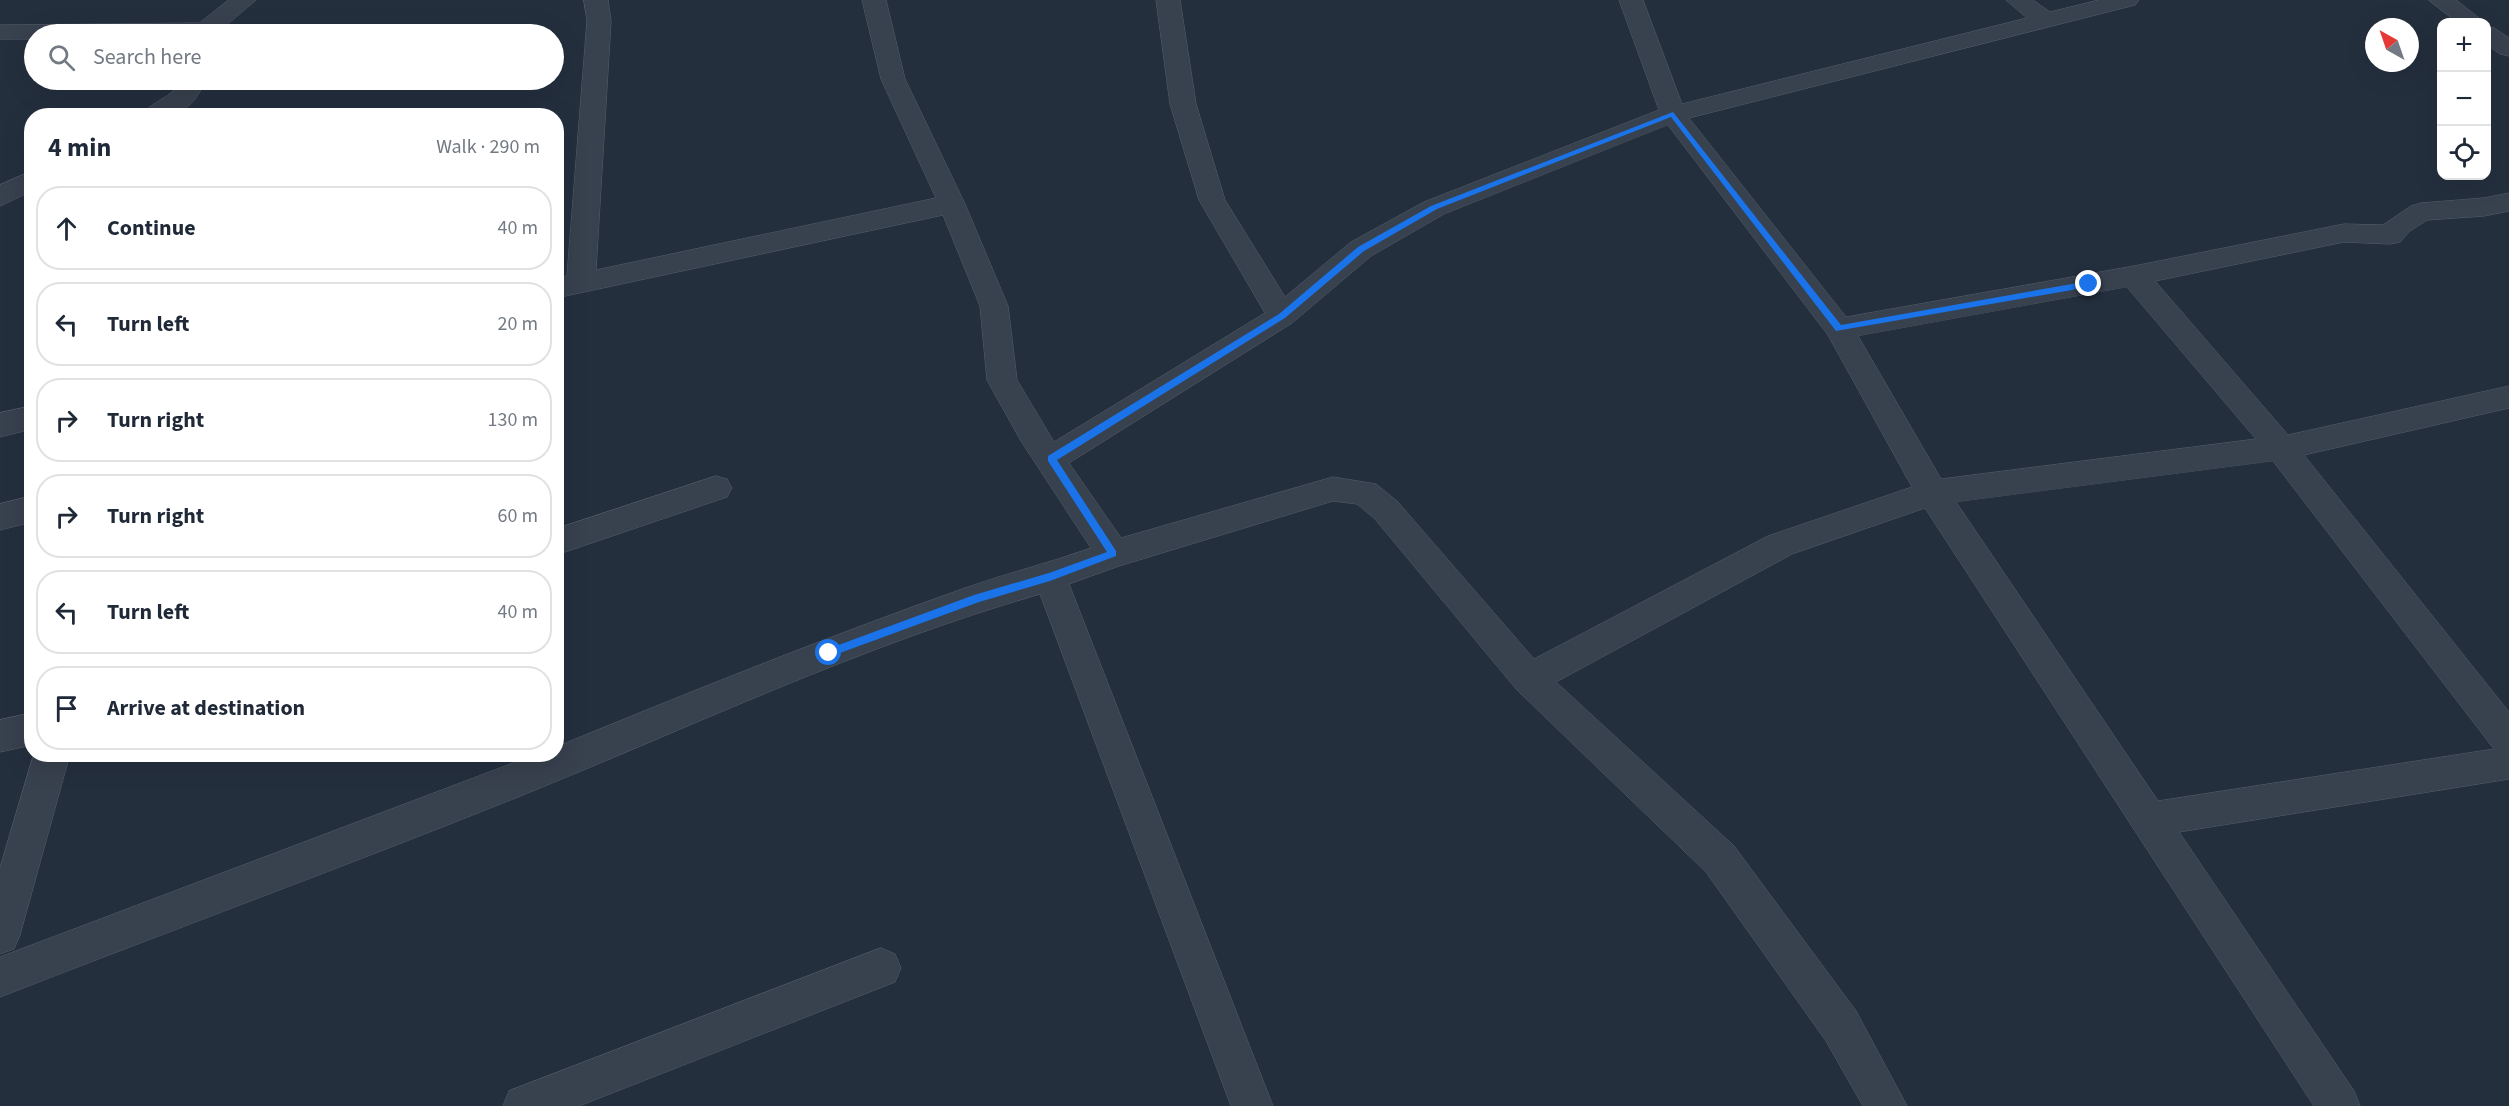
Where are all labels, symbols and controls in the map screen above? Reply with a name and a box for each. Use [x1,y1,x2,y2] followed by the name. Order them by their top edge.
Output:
[2365,18,2419,72] north arrow
[2437,18,2491,180] map controls
[2437,18,2491,72] button: +
[24,24,564,90] search box
[45,41,78,74] icon: search
[93,41,201,73] text: Search here
[2437,72,2491,126] button: −
[2437,126,2491,180] button: locate
[48,129,111,166] text: 4 min
[436,133,540,161] text: Walk · 290 m
[50,212,83,245] icon: ahead
[107,212,196,244] text: Continue
[498,214,538,242] text: 40 m
[2075,270,2101,296] route end
[50,308,83,341] icon: left
[107,308,189,340] text: Turn left
[498,310,538,338] text: 20 m
[50,404,83,437] icon: right
[107,404,204,436] text: Turn right
[488,406,538,434] text: 130 m
[50,500,83,533] icon: right
[107,500,204,532] text: Turn right
[498,502,538,530] text: 60 m
[50,596,83,629] icon: left
[107,596,189,628] text: Turn left
[498,598,538,626] text: 40 m
[815,639,841,665] route start
[50,692,83,725] icon: arrive
[107,692,305,724] text: Arrive at destination

